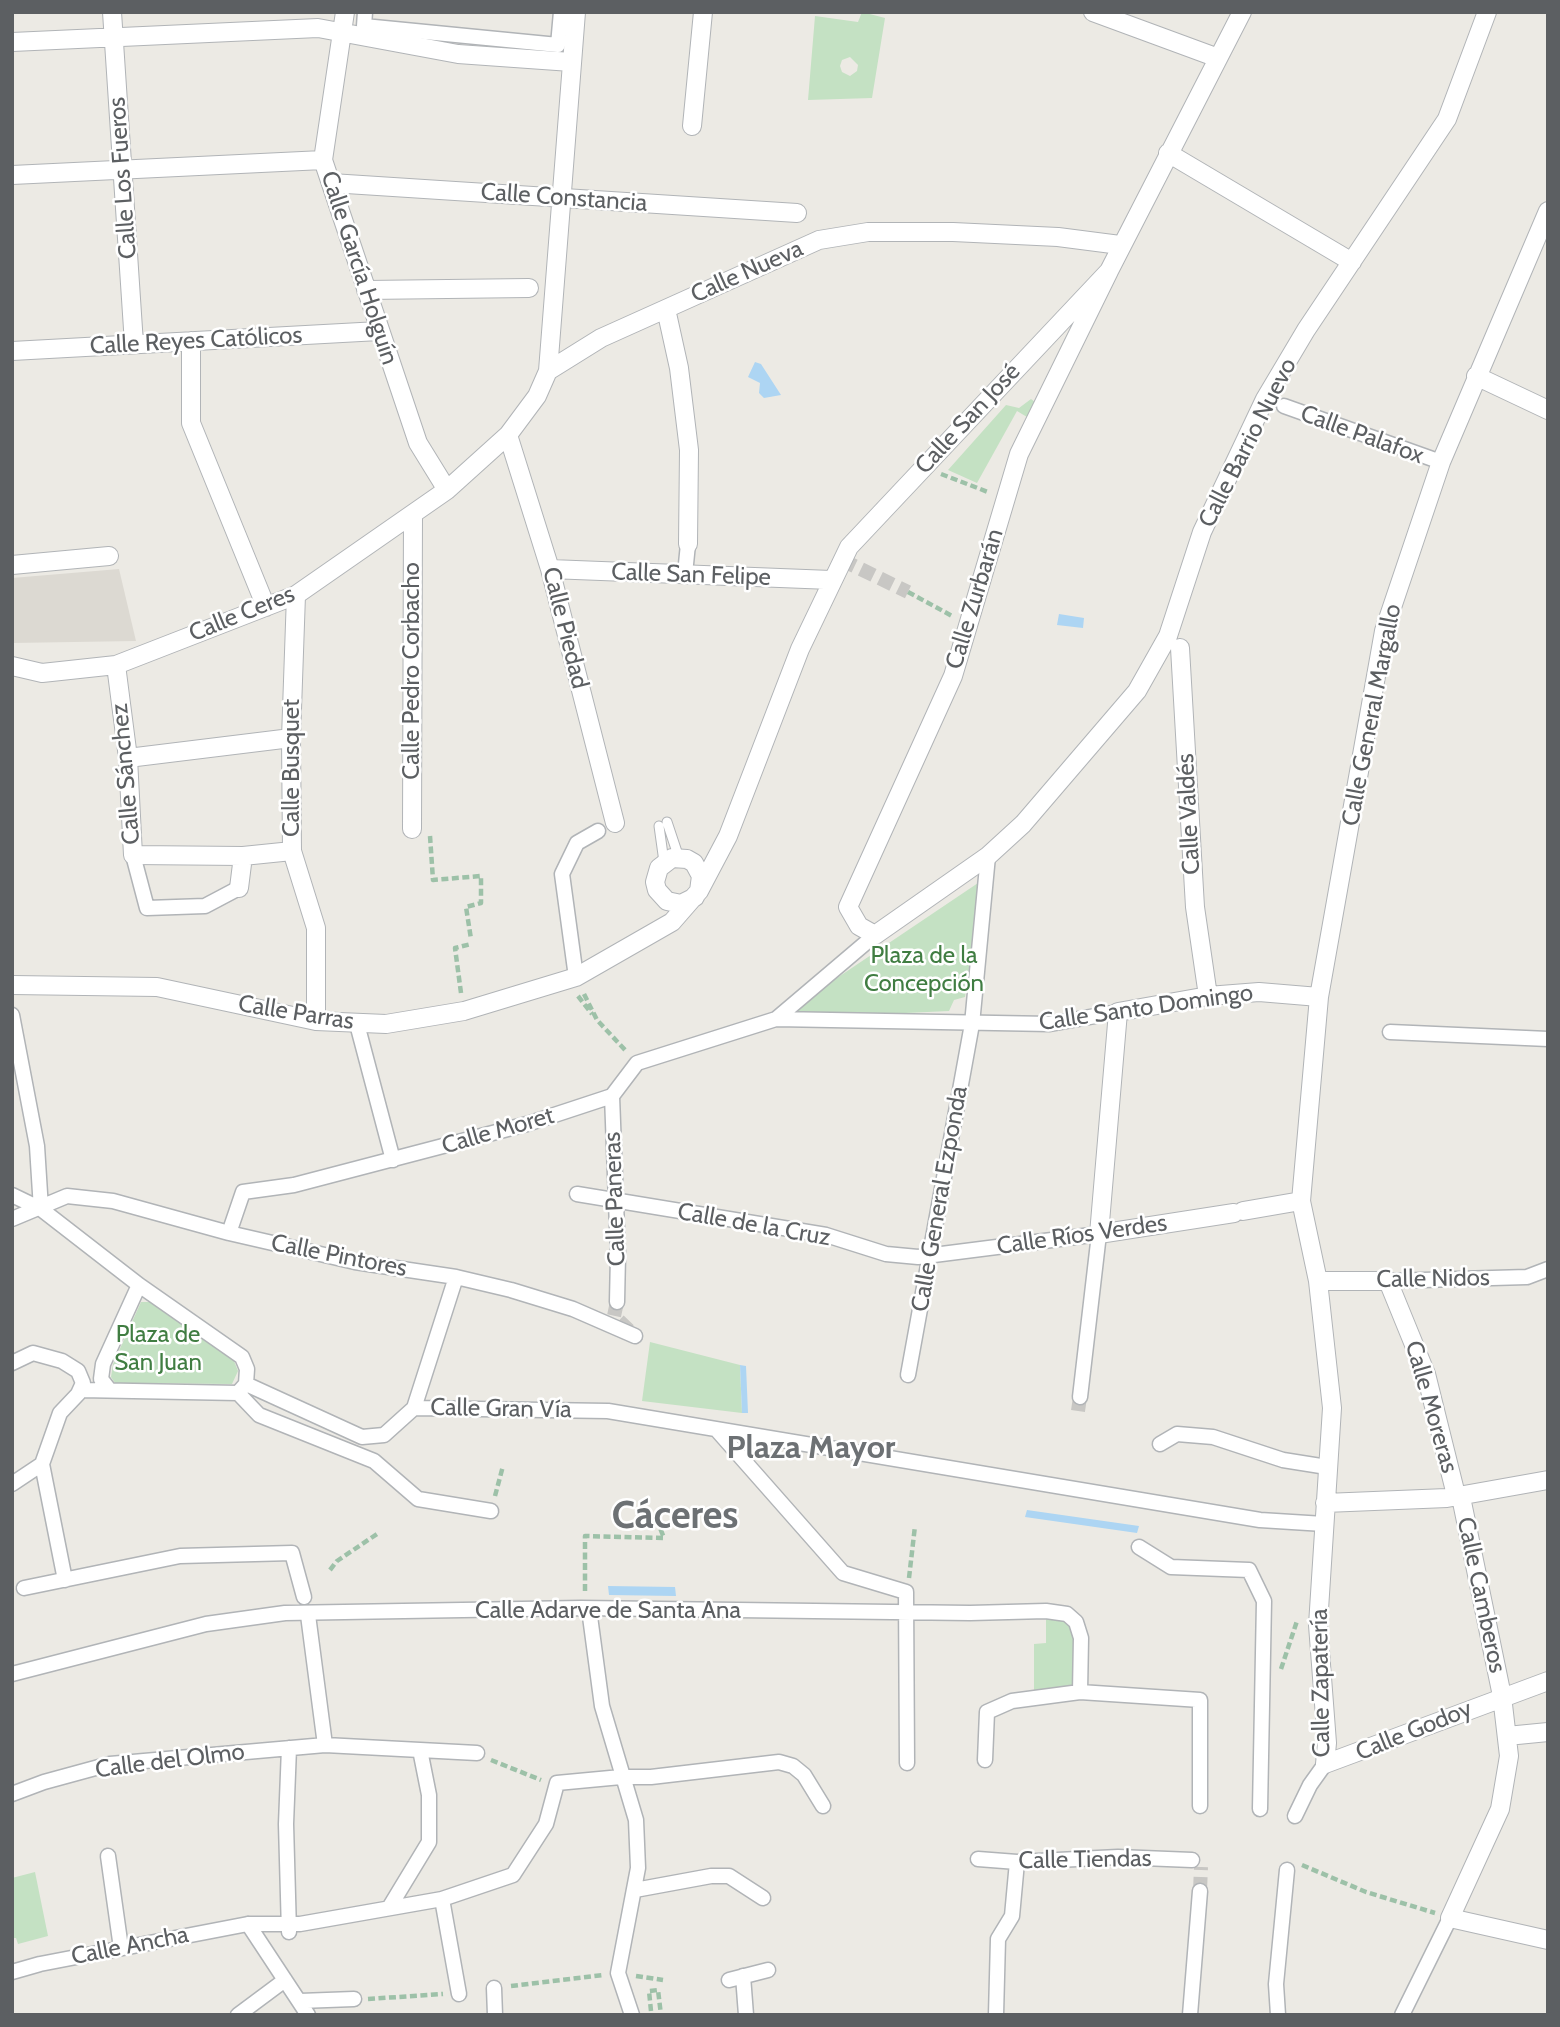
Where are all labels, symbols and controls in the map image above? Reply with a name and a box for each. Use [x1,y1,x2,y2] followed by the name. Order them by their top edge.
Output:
[103,96,143,260] street label: Calle Los Fueros
[314,168,404,368] street label: Calle García Holguín
[480,178,648,218] street label: Calle Constancia
[686,234,808,310] street label: Calle Nueva
[89,321,303,361] street label: Calle Reyes Católicos
[1193,354,1303,532] street label: Calle Barrio Nuevo
[909,358,1027,480] street label: Calle San José
[1296,399,1428,471] street label: Calle Palafox
[940,525,1010,673] street label: Calle Zurbarán
[611,558,771,592] street label: Calle San Felipe
[398,562,426,780] street label: Calle Pedro Corbacho
[536,564,594,692] street label: Calle Piedad
[185,580,299,648] street label: Calle Ceres
[1336,602,1408,828] street label: Calle General Margallo
[278,699,306,837] street label: Calle Busquet
[105,702,147,846] street label: Calle Sánchez
[1171,753,1207,875] street label: Calle Valdés
[864,942,984,998] park label: Plaza de la Concepción
[1037,979,1255,1037] street label: Calle Santo Domingo
[236,990,356,1036] street label: Calle Parras
[906,1084,974,1314] street label: Calle General Ezponda
[439,1101,557,1161] street label: Calle Moret
[598,1131,632,1267] street label: Calle Paneras
[675,1197,833,1253] street label: Calle de la Cruz
[995,1209,1169,1261] street label: Calle Ríos Verdes
[269,1229,409,1283] street label: Calle Pintores
[1376,1264,1490,1294] street label: Calle Nidos
[114,1321,202,1377] park label: Plaza de San Juan
[1398,1338,1464,1476] street label: Calle Moreras
[430,1393,572,1425] street label: Calle Gran Vía
[727,1430,895,1468] district label: Plaza Mayor
[612,1494,738,1540] district label: Cáceres
[1450,1514,1512,1676] street label: Calle Camberos
[475,1597,741,1625] street label: Calle Adarve de Santa Ana
[1305,1608,1337,1758] street label: Calle Zapatería
[1352,1695,1476,1767] street label: Calle Godoy
[94,1738,246,1784] street label: Calle del Olmo
[1018,1844,1152,1876] street label: Calle Tiendas
[69,1921,191,1971] street label: Calle Ancha

